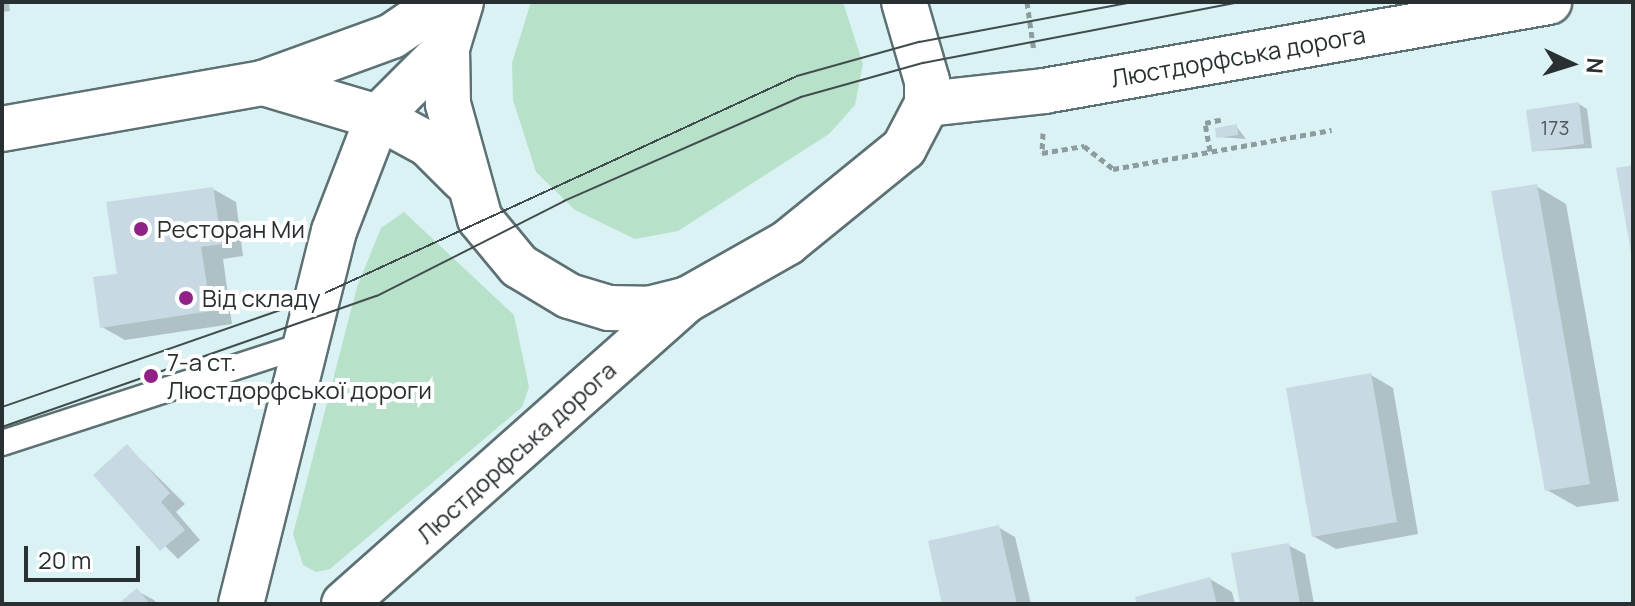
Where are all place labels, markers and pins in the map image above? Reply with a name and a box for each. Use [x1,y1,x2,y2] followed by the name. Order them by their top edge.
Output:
[157,215,305,243] place label: Ресторан Ми
[132,220,150,238] marker: Ресторан Ми
[202,284,321,312] place label: Від складу
[177,289,195,307] marker: Від складу
[167,348,432,404] place label: 7-а ст. Люстдорфської дороги
[142,367,160,385] marker: 7-а ст. Люстдорфської дороги

